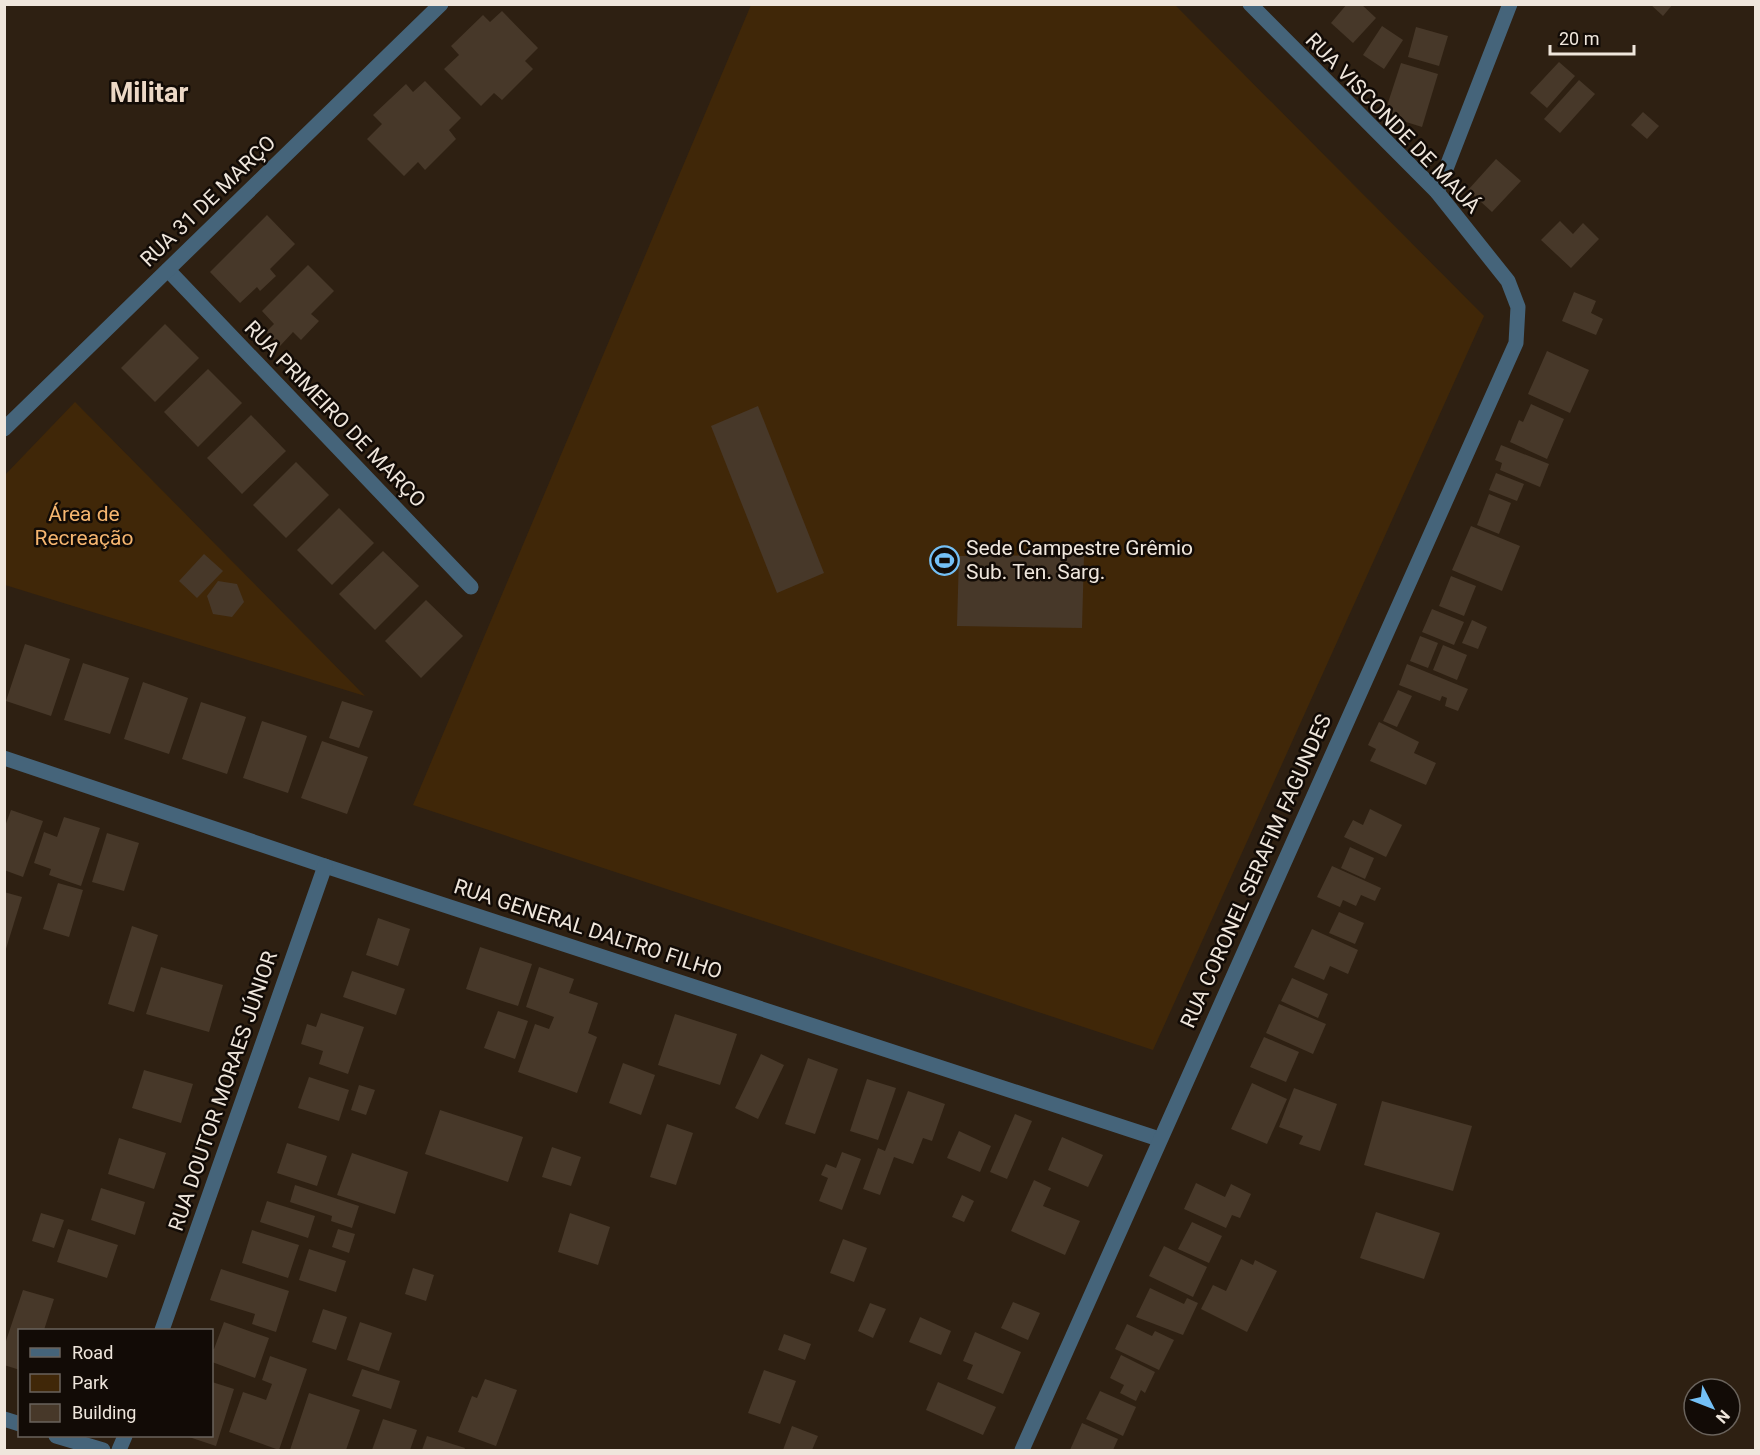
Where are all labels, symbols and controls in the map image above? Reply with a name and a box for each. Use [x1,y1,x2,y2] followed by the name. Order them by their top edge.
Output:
[1550,18,1634,56] scale bar
[1301,28,1486,218] street label: RUA VISCONDE DE MAUÁ
[1559,28,1599,49] text: 20 m
[110,77,188,109] district label: Militar
[136,130,280,272] street label: RUA 31 DE MARÇO
[240,316,430,512] street label: RUA PRIMEIRO DE MARÇO
[35,502,133,550] park label: Área de Recreação
[966,536,1193,584] place label: Sede Campestre Grêmio Sub. Ten. Sarg.
[929,544,961,576] sports icon: Sede Campestre Grêmio Sub. Ten. Sarg.
[1176,711,1336,1031] street label: RUA CORONEL SERAFIM FAGUNDES
[451,874,725,984] street label: RUA GENERAL DALTRO FILHO
[164,948,282,1234] street label: RUA DOUTOR MORAES JÚNIOR
[18,1329,213,1437] legend
[72,1342,113,1363] text: Road
[72,1372,109,1393] text: Park
[1682,1377,1742,1437] north arrow
[72,1402,136,1423] text: Building
[1712,1406,1734,1427] text: N

